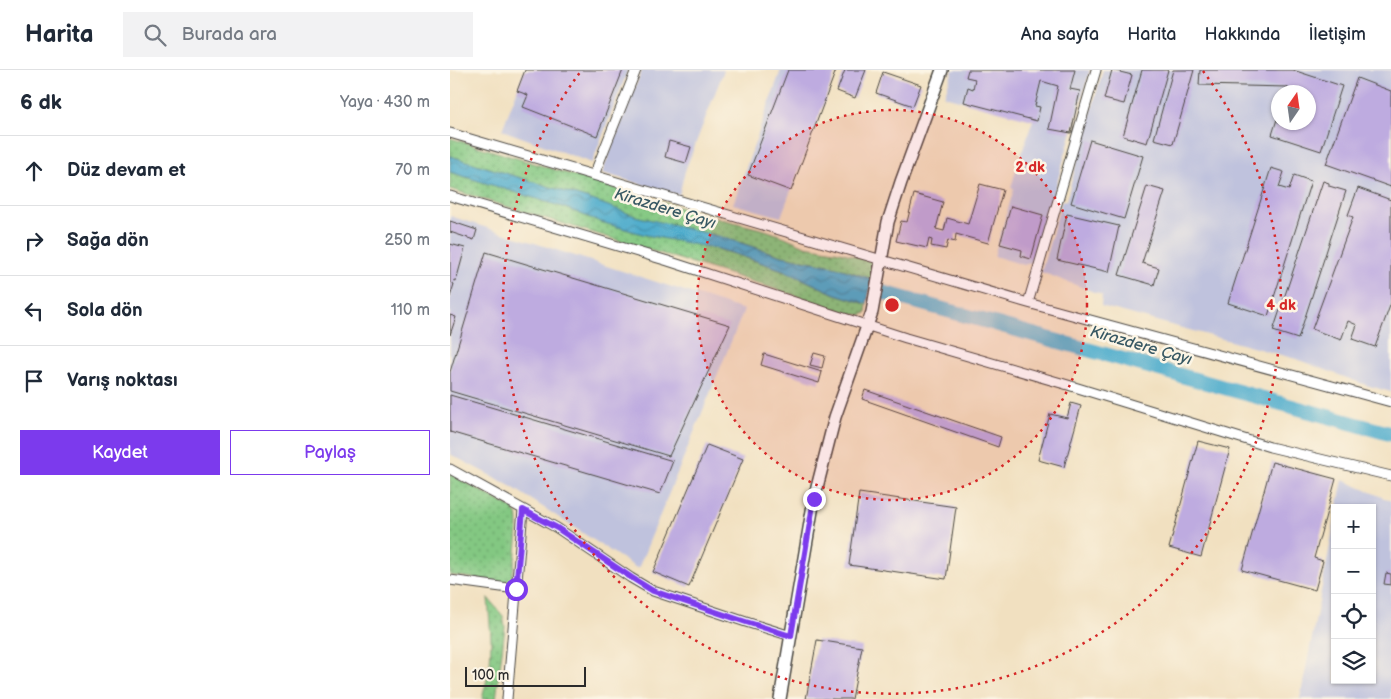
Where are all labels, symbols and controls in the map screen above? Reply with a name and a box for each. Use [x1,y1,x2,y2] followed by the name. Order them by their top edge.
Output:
[123,12,473,57] search box
[25,20,93,49] text: Harita
[141,21,169,49] icon: search
[181,23,277,46] text: Burada ara
[1021,24,1099,45] text: Ana sayfa
[1127,24,1176,45] text: Harita
[1204,24,1280,45] text: Hakkında
[1308,24,1366,45] text: İletişim
[1271,85,1316,130] north arrow
[20,90,62,115] text: 6 dk
[340,93,430,112] text: Yaya · 430 m
[20,157,48,185] icon: ahead
[1015,158,1045,177] text: 2 dk
[67,159,186,182] text: Düz devam et
[395,161,430,180] text: 70 m
[612,185,718,233] water label: Kirazdere Çayı
[20,227,48,255] icon: right
[67,229,149,252] text: Sağa dön
[384,231,430,250] text: 250 m
[883,296,901,314] centre of rings
[1266,296,1296,315] text: 4 dk
[20,297,48,325] icon: left
[67,299,143,322] text: Sola dön
[391,301,430,320] text: 110 m
[1088,322,1194,370] water label: Kirazdere Çayı
[20,367,48,395] icon: arrive
[67,369,178,392] text: Varış noktası
[20,430,220,475] button: Kaydet
[230,430,430,475] button: Paylaş
[803,488,826,511] route end
[1331,504,1376,684] map controls
[1331,504,1376,549] button: +
[1331,549,1376,594] button: −
[505,578,528,601] route start
[1331,594,1376,639] button: locate
[1331,639,1376,684] button: layers
[465,664,586,687] scale bar
[472,667,509,684] text: 100 m

